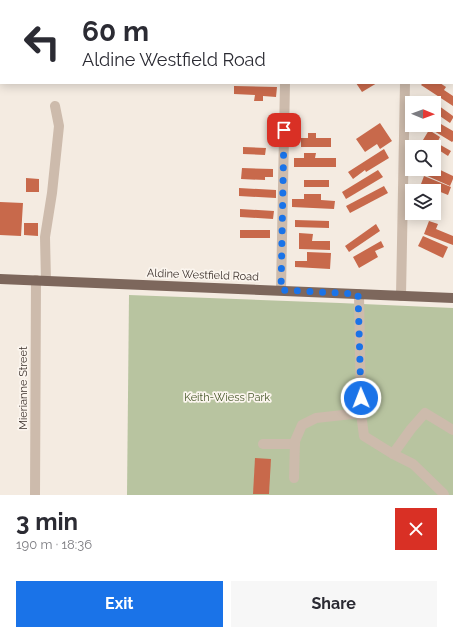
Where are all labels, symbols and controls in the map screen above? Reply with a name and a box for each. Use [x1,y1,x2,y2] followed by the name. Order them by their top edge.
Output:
[82,15,149,48] text: 60 m
[16,16,68,68] icon: left
[82,49,266,70] text: Aldine Westfield Road
[405,96,441,132] north arrow
[405,96,441,220] map controls
[267,113,301,147] pin
[273,119,295,141] icon: arrive
[405,140,441,176] button: search
[405,184,441,220] button: layers
[147,267,259,283] street label: Aldine Westfield Road
[17,346,30,430] street label: Mierianne Street
[340,377,382,419] position arrow
[184,391,270,404] park label: Keith-Wiess Park
[16,507,78,536] text: 3 min
[395,508,437,550] button: close
[16,537,92,552] text: 190 m · 18:36
[16,581,223,627] button: Exit
[231,581,437,627] button: Share

